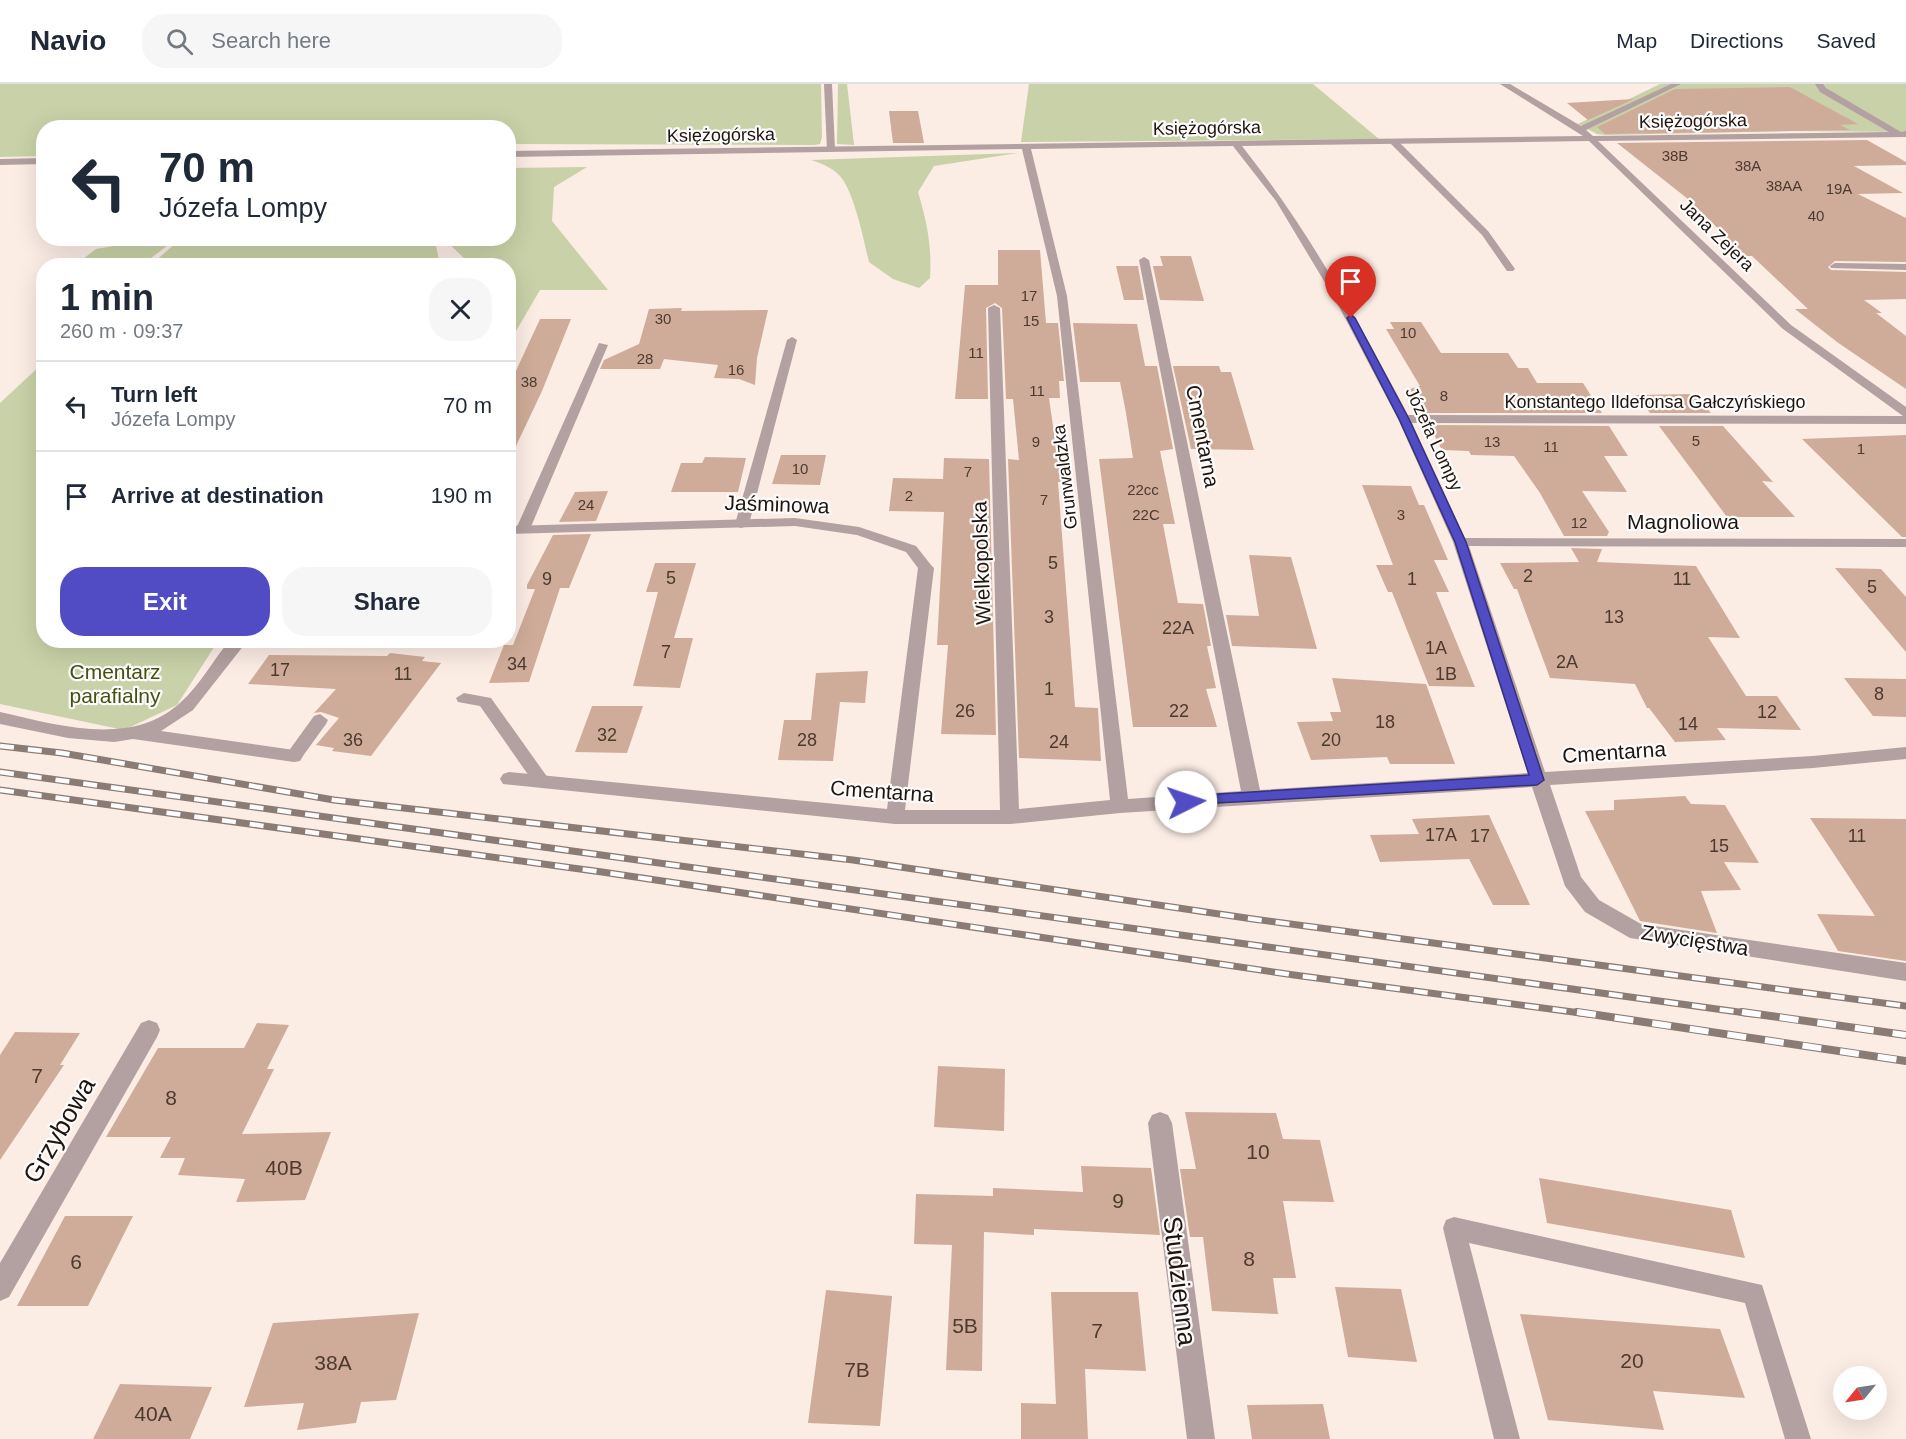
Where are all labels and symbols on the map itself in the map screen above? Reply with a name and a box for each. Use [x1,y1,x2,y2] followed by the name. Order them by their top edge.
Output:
[1639,110,1748,132] street label: Księżogórska
[1153,117,1262,139] street label: Księżogórska
[667,124,776,146] street label: Księżogórska
[1662,147,1688,164] house number: 38B
[1735,157,1761,174] house number: 38A
[1766,177,1802,194] house number: 38AA
[1826,180,1852,197] house number: 19A
[1676,195,1759,276] street label: Jana Zejera
[1808,207,1824,224] house number: 40
[1325,256,1376,318] pin
[1021,287,1037,304] house number: 17
[655,310,671,327] house number: 30
[1023,312,1039,329] house number: 15
[1400,324,1416,341] house number: 10
[968,344,984,361] house number: 11
[637,350,653,367] house number: 28
[728,361,744,378] house number: 16
[521,373,537,390] house number: 38
[1029,382,1045,399] house number: 11
[1182,383,1224,489] street label: Cmentarna
[1401,384,1467,494] street label: Józefa Lompy
[1440,387,1448,404] house number: 8
[1504,392,1806,412] street label: Konstantego Ildefonsa Gałczyńskiego
[1049,423,1081,530] street label: Grunwaldzka
[1692,432,1700,449] house number: 5
[1032,433,1040,450] house number: 9
[1484,433,1500,450] house number: 13
[1543,438,1559,455] house number: 11
[1857,440,1865,457] house number: 1
[792,460,808,477] house number: 10
[964,463,972,480] house number: 7
[1127,481,1159,498] house number: 22cc
[905,487,913,504] house number: 2
[724,491,830,517] street label: Jaśminowa
[1040,491,1048,508] house number: 7
[578,496,594,513] house number: 24
[967,500,995,625] street label: Wielkopolska
[1132,506,1160,523] house number: 22C
[1397,506,1405,523] house number: 3
[1627,510,1739,533] street label: Magnoliowa
[1571,514,1587,531] house number: 12
[1048,553,1058,573] house number: 5
[1523,566,1533,586] house number: 2
[666,568,676,588] house number: 5
[542,569,552,589] house number: 9
[1407,569,1417,589] house number: 1
[1673,569,1691,589] house number: 11
[1867,577,1877,597] house number: 5
[1044,607,1054,627] house number: 3
[1604,607,1624,627] house number: 13
[1162,618,1194,638] house number: 22A
[1425,638,1447,658] house number: 1A
[661,642,671,662] house number: 7
[1556,652,1578,672] house number: 2A
[507,654,527,674] house number: 34
[69,660,161,707] park label: Cmentarz parafialny
[270,660,290,680] house number: 17
[394,664,412,684] house number: 11
[1435,664,1457,684] house number: 1B
[1044,679,1054,699] house number: 1
[1874,684,1884,704] house number: 8
[955,701,975,721] house number: 26
[1169,701,1189,721] house number: 22
[1757,702,1777,722] house number: 12
[1375,712,1395,732] house number: 18
[1678,714,1698,734] house number: 14
[597,725,617,745] house number: 32
[343,730,363,750] house number: 36
[797,730,817,750] house number: 28
[1321,730,1341,750] house number: 20
[1049,732,1069,752] house number: 24
[1561,737,1667,767] street label: Cmentarna
[1154,770,1218,834] position arrow
[829,776,935,806] street label: Cmentarna
[1425,825,1457,845] house number: 17A
[1470,826,1490,846] house number: 17
[1848,826,1866,846] house number: 11
[1709,836,1729,856] house number: 15
[1640,920,1751,960] street label: Zwycięstwa
[31,1064,43,1087] house number: 7
[17,1071,102,1188] street label: Grzybowa
[165,1086,177,1109] house number: 8
[1246,1140,1270,1163] house number: 10
[265,1156,303,1179] house number: 40B
[1112,1189,1124,1212] house number: 9
[1157,1215,1203,1348] street label: Studzienna
[1243,1247,1255,1270] house number: 8
[70,1250,82,1273] house number: 6
[952,1314,978,1337] house number: 5B
[1091,1319,1103,1342] house number: 7
[1620,1349,1644,1372] house number: 20
[314,1351,352,1374] house number: 38A
[844,1358,870,1381] house number: 7B
[1833,1366,1887,1420] north arrow
[134,1402,172,1425] house number: 40A

